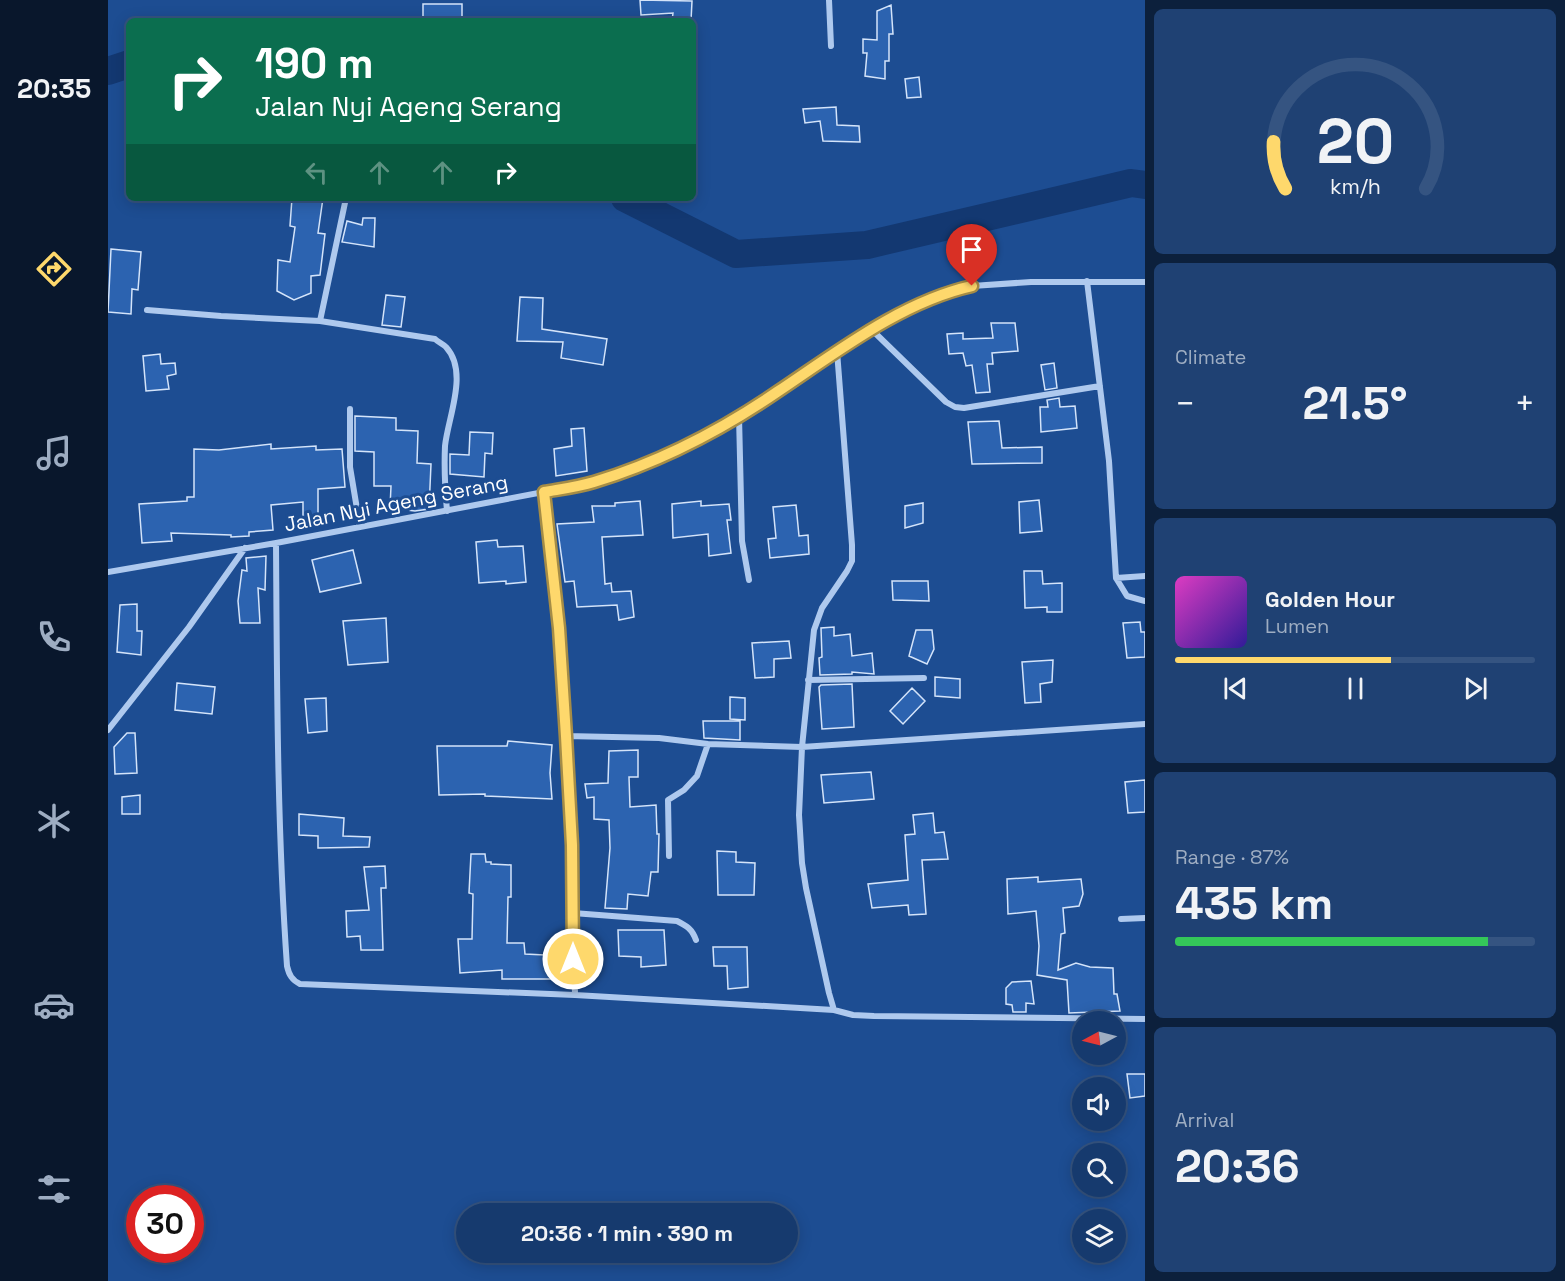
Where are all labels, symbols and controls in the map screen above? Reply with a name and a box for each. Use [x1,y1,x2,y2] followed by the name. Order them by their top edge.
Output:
[255,37,374,90] text: 190 m
[156,42,234,120] icon: right
[17,71,91,106] text: 20:35
[255,89,562,124] text: Jalan Nyi Ageng Serang
[1316,102,1394,181] text: 20
[300,156,333,189] icon: left
[363,156,396,189] icon: ahead
[426,156,459,189] icon: ahead
[489,156,522,189] icon: right
[1329,173,1381,200] text: km/h
[946,224,997,286] pin
[955,233,988,266] icon: arrive
[33,248,75,290] icon: directions
[1175,344,1246,370] text: Climate
[1302,375,1408,432] text: 21.5°
[1175,383,1195,425] text: −
[1515,383,1535,425] text: +
[33,432,75,474] icon: music
[282,469,510,537] street label: Jalan Nyi Ageng Serang
[1265,585,1395,613] text: Golden Hour
[1265,613,1329,639] text: Lumen
[33,616,75,658] icon: phone
[1219,672,1252,705] icon: previous
[1339,672,1372,705] icon: pause
[1459,672,1492,705] icon: next
[33,800,75,842] icon: climate
[1175,844,1289,870] text: Range · 87%
[1175,875,1333,932] text: 435 km
[541,927,605,991] position arrow
[33,984,75,1026] icon: car
[1072,1011,1126,1065] north arrow
[1072,1011,1126,1263] map controls
[1072,1077,1126,1131] button: sound
[1175,1107,1234,1133] text: Arrival
[1175,1138,1299,1195] text: 20:36
[1072,1143,1126,1197] button: search
[33,1168,75,1210] icon: filters
[126,1185,204,1263] speed limit sign: 30
[1072,1209,1126,1263] button: layers
[521,1219,733,1247] text: 20:36 · 1 min · 390 m

